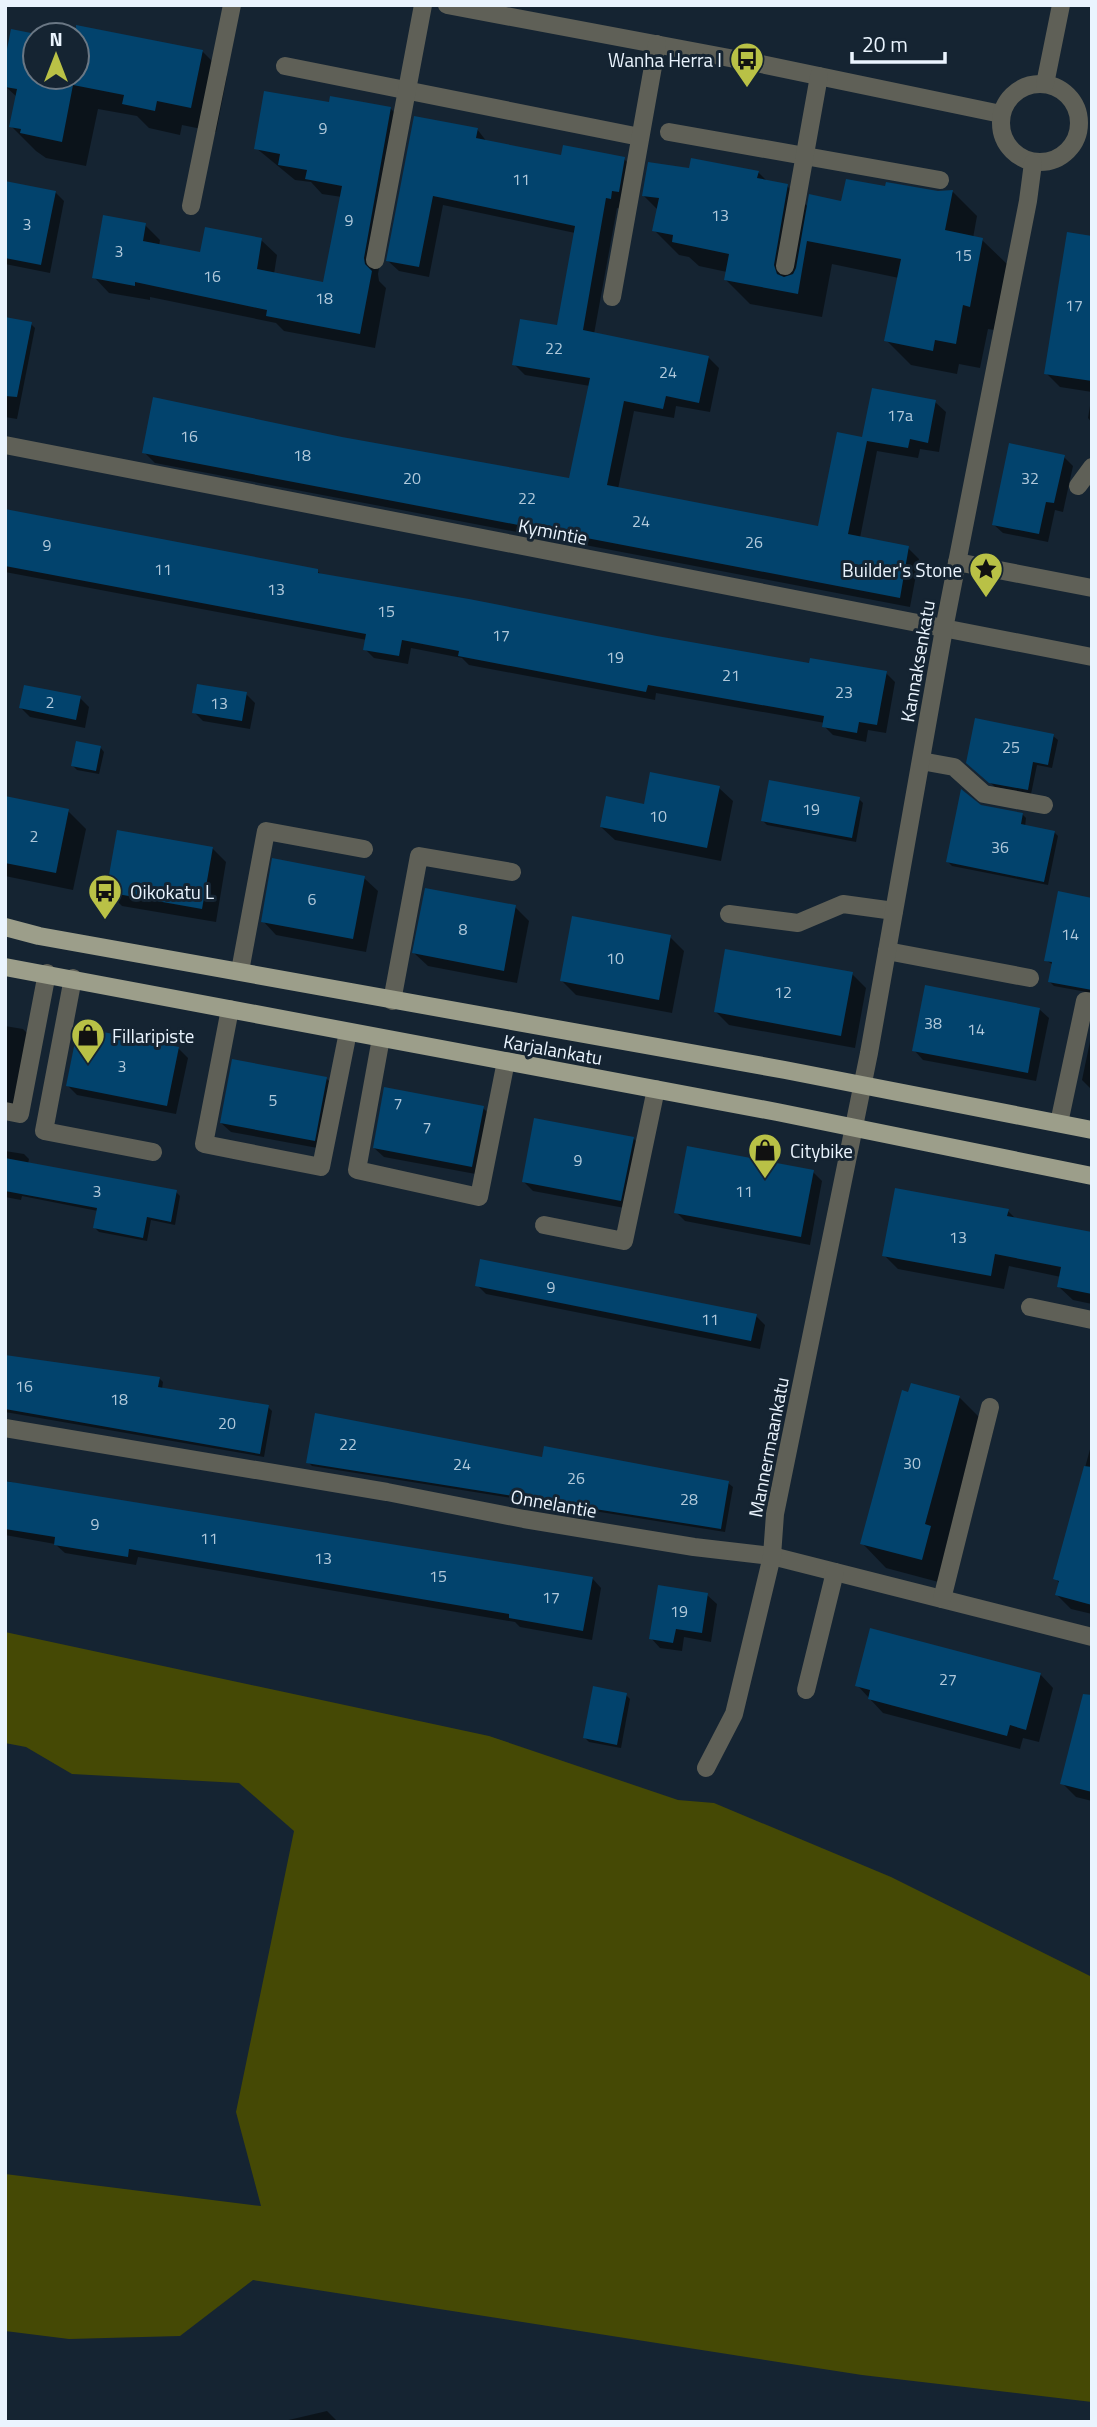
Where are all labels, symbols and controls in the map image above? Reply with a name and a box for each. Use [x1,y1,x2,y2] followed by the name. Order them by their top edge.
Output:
[21,21,91,91] north arrow
[852,21,945,65] scale bar
[49,24,63,53] text: N
[862,28,908,60] text: 20 m
[728,40,766,89] bus stop icon: Wanha Herra I
[608,45,722,74] place label: Wanha Herra I
[319,116,328,140] house number: 9
[512,167,530,191] house number: 11
[711,203,729,227] house number: 13
[345,208,354,232] house number: 9
[23,212,31,236] house number: 3
[115,239,123,263] house number: 3
[954,243,972,267] house number: 15
[203,264,221,288] house number: 16
[315,286,333,310] house number: 18
[1065,293,1083,317] house number: 17
[545,336,563,360] house number: 22
[659,360,677,384] house number: 24
[887,403,913,427] house number: 17a
[180,424,198,448] house number: 16
[293,443,311,467] house number: 18
[403,466,421,490] house number: 20
[1021,466,1039,490] house number: 32
[518,486,536,510] house number: 22
[632,509,650,533] house number: 24
[516,510,590,552] street label: Kymintie
[745,530,763,554] house number: 26
[43,533,52,557] house number: 9
[967,550,1005,599] place icon: Builder's Stone
[842,555,962,584] place label: Builder's Stone
[154,557,172,581] house number: 11
[267,577,285,601] house number: 13
[892,598,942,724] street label: Kannaksenkatu
[377,599,395,623] house number: 15
[492,623,510,647] house number: 17
[606,645,624,669] house number: 19
[722,663,740,687] house number: 21
[835,680,853,704] house number: 23
[46,690,54,714] house number: 2
[210,691,228,715] house number: 13
[1002,735,1020,759] house number: 25
[802,797,820,821] house number: 19
[649,804,667,828] house number: 10
[30,824,38,848] house number: 2
[991,835,1009,859] house number: 36
[86,872,124,921] bus stop icon: Oikokatu L
[130,877,214,906] place label: Oikokatu L
[308,887,317,911] house number: 6
[459,917,468,941] house number: 8
[1061,922,1079,946] house number: 14
[606,946,624,970] house number: 10
[774,980,792,1004] house number: 12
[924,1011,942,1035] house number: 38
[69,1016,107,1065] shop icon: Fillaripiste
[967,1017,985,1041] house number: 14
[112,1021,194,1050] place label: Fillaripiste
[501,1026,605,1072] street label: Karjalankatu
[118,1054,126,1078] house number: 3
[269,1088,278,1112] house number: 5
[394,1091,402,1115] house number: 7
[423,1115,431,1139] house number: 7
[746,1131,784,1180] shop icon: Citybike
[790,1136,853,1165] place label: Citybike
[574,1148,583,1172] house number: 9
[93,1179,101,1203] house number: 3
[735,1179,753,1203] house number: 11
[949,1225,967,1249] house number: 13
[547,1275,556,1299] house number: 9
[701,1307,719,1331] house number: 11
[15,1374,33,1398] house number: 16
[740,1374,796,1520] street label: Mannermaankatu
[110,1387,128,1411] house number: 18
[218,1411,236,1435] house number: 20
[339,1432,357,1456] house number: 22
[903,1451,921,1475] house number: 30
[453,1452,471,1476] house number: 24
[567,1466,585,1490] house number: 26
[509,1481,599,1525] street label: Onnelantie
[680,1487,698,1511] house number: 28
[91,1512,100,1536] house number: 9
[200,1526,218,1550] house number: 11
[314,1546,332,1570] house number: 13
[429,1564,447,1588] house number: 15
[542,1585,560,1609] house number: 17
[670,1599,688,1623] house number: 19
[939,1667,957,1691] house number: 27

